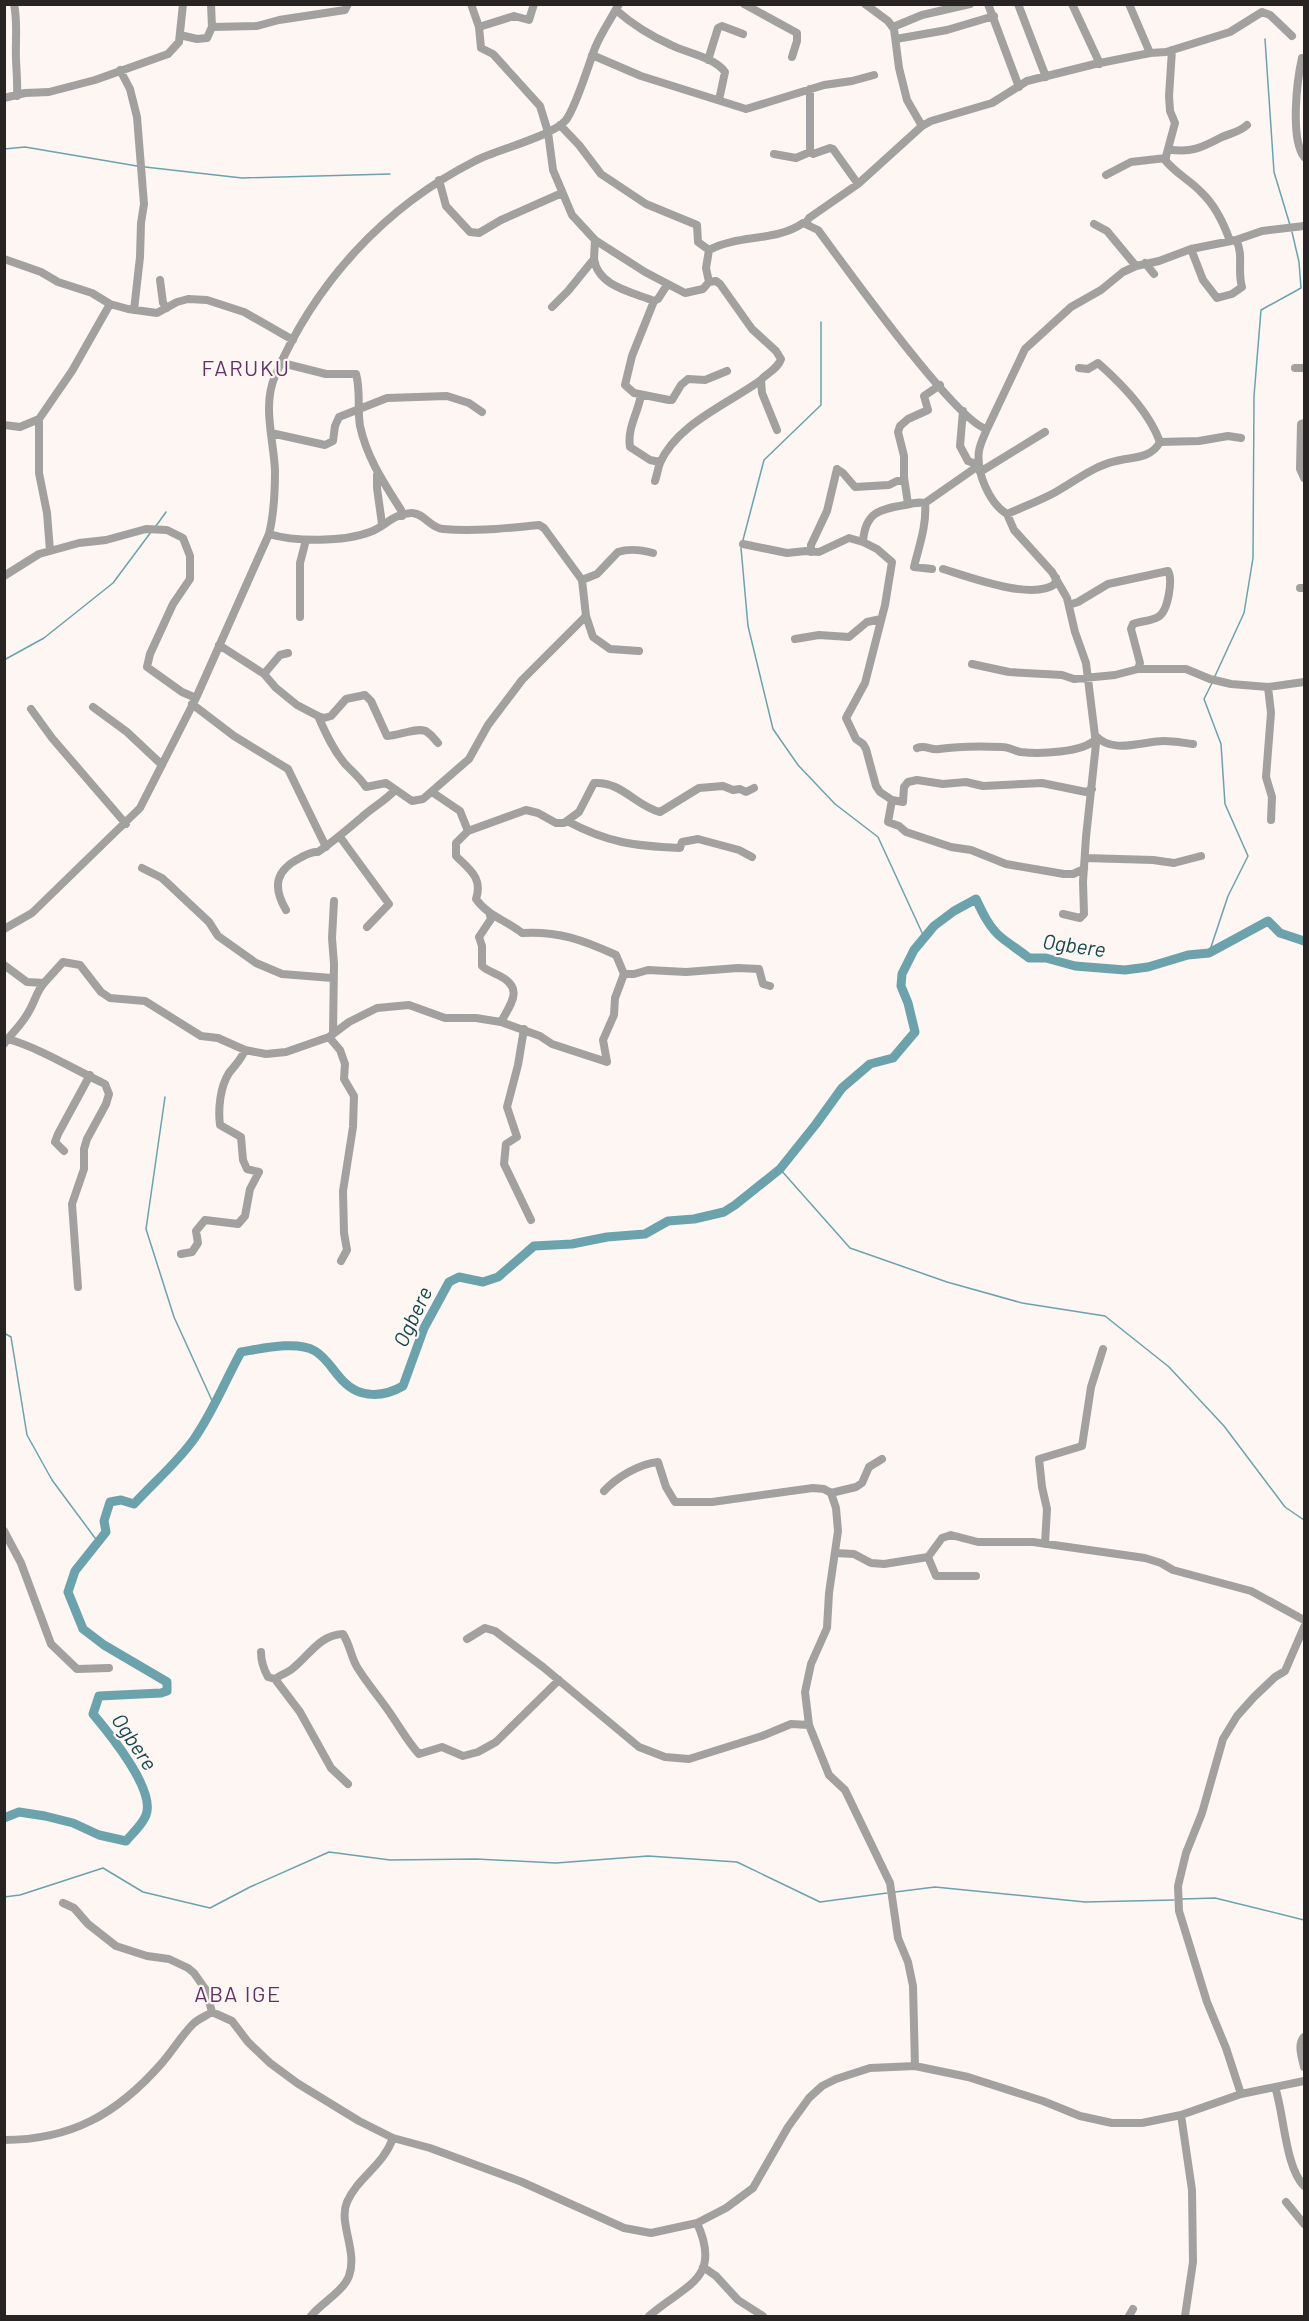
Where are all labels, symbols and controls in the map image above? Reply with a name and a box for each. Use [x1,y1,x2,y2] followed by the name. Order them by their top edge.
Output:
[201,354,291,380] district label: FARUKU
[1041,928,1107,961] water label: Ogbere
[387,1282,436,1350] water label: Ogbere
[107,1708,163,1774] water label: Ogbere
[194,1980,282,2006] district label: ABA IGE

